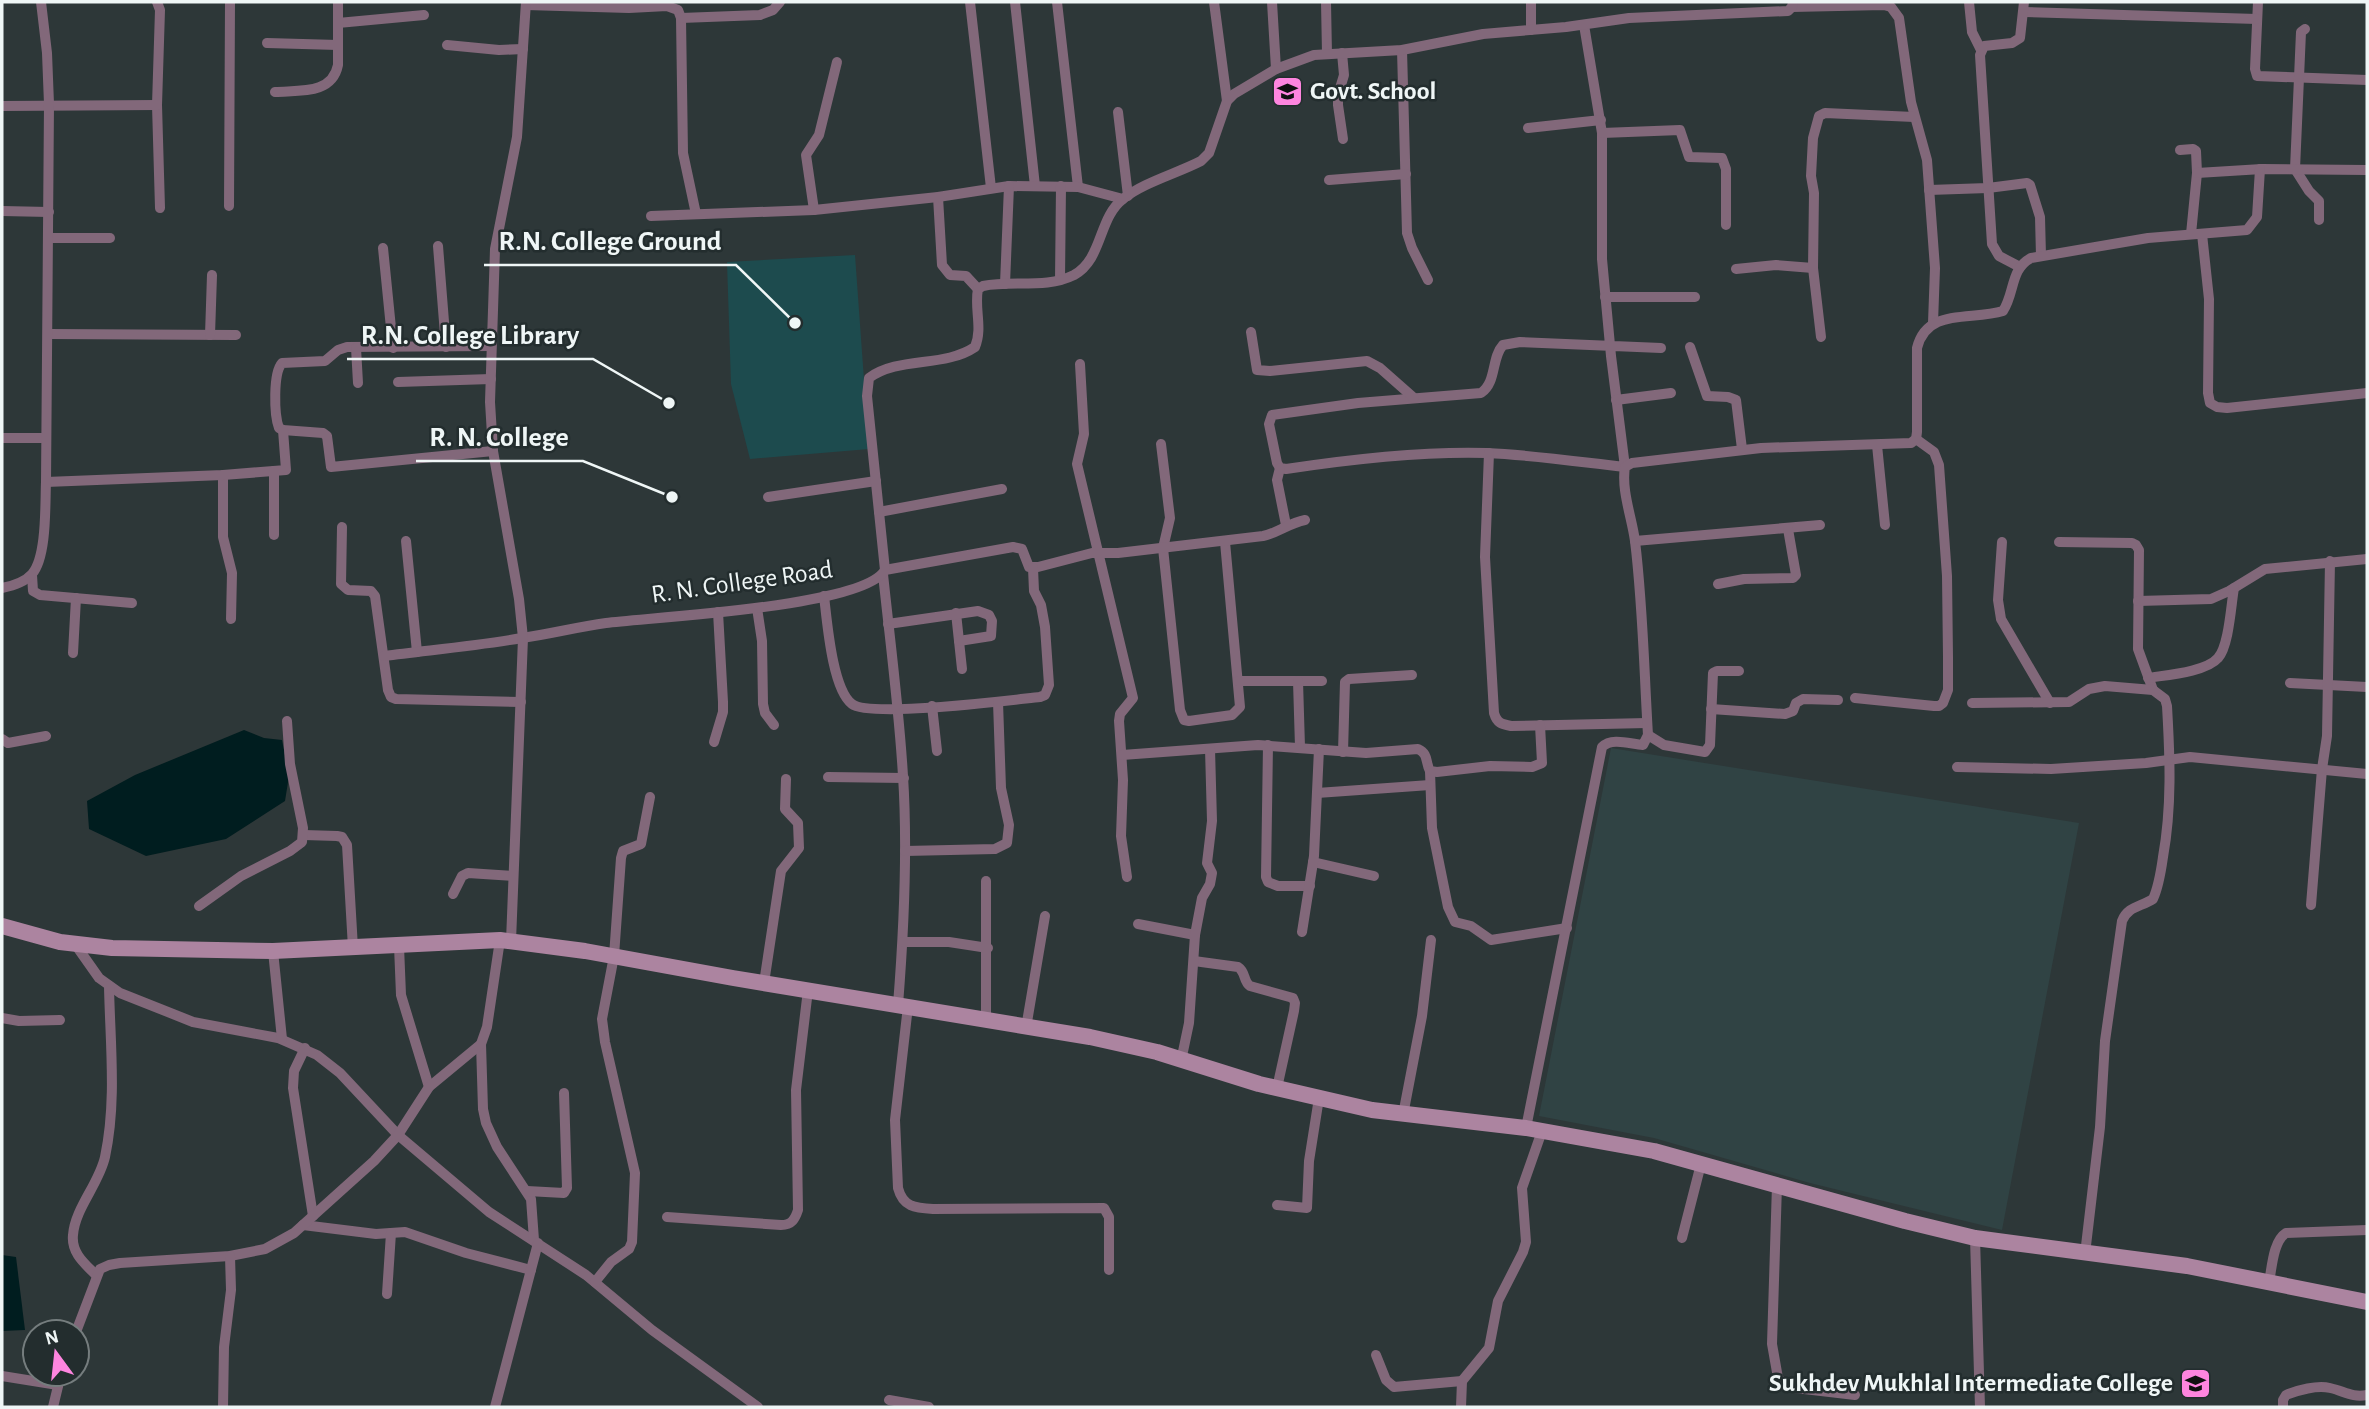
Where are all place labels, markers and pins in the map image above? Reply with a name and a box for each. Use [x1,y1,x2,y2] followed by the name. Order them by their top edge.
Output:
[1270,74,1304,108] school or university icon: Govt. School
[1310,78,1436,104] place label: Govt. School
[484,216,736,265] callout: R.N. College Ground
[347,310,593,359] callout: R.N. College Library
[416,412,583,461] callout: R. N. College
[2179,1366,2213,1400] school or university icon: Sukhdev Mukhlal Intermediate College
[1769,1370,2173,1396] place label: Sukhdev Mukhlal Intermediate College

